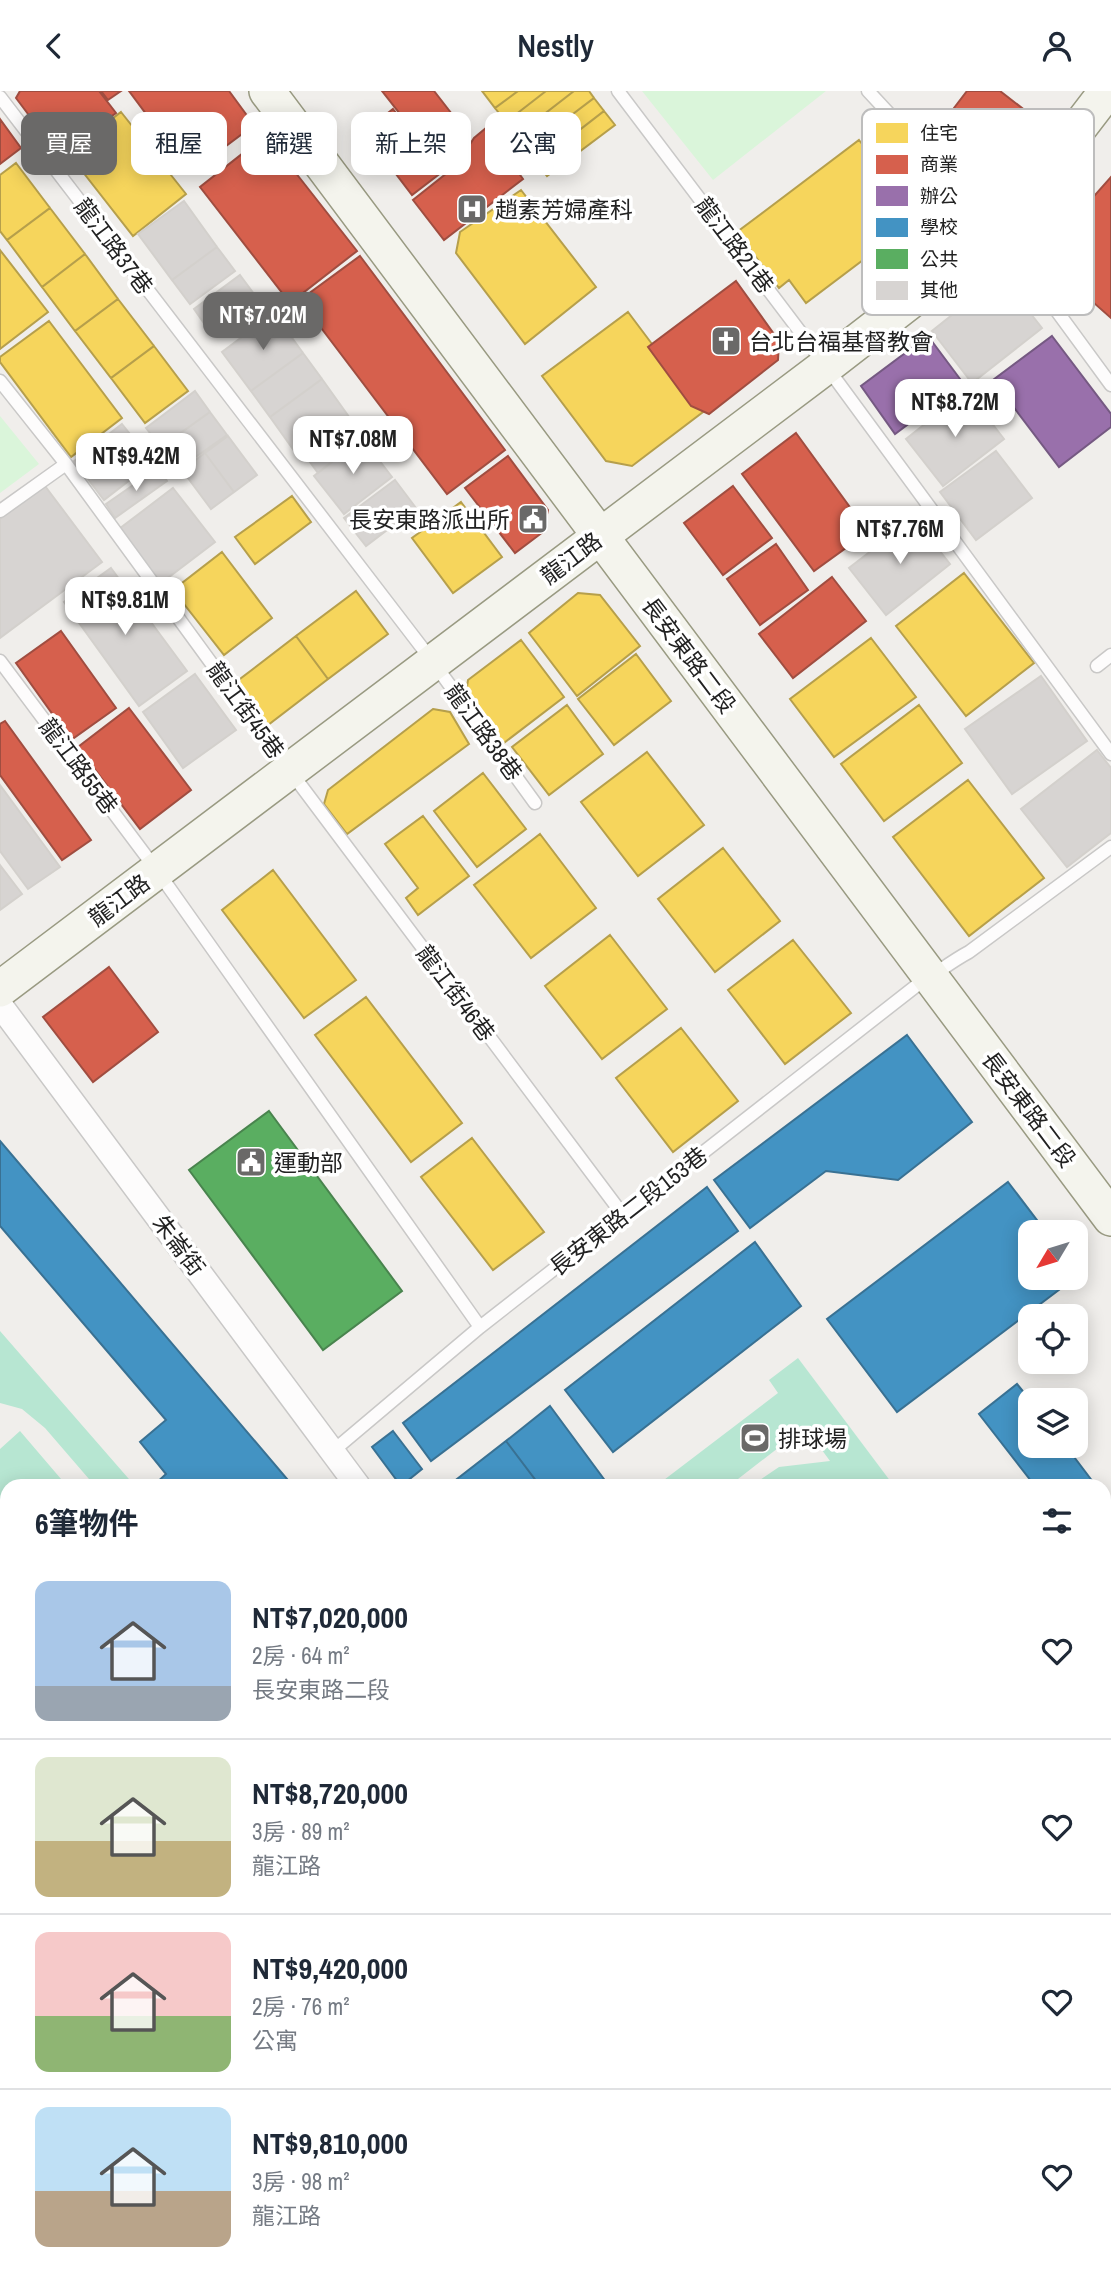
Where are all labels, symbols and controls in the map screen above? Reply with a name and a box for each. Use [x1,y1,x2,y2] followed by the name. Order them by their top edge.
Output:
[517,24,594,67] text: Nestly
[35,27,73,65] icon: back
[1038,27,1076,65] icon: person
[862,109,1094,315] legend
[21,112,117,175] chip: 買屋
[131,112,227,175] chip: 租屋
[241,112,337,175] chip: 篩選
[351,112,471,175] chip: 新上架
[485,112,581,175] chip: 公寓
[920,120,958,146] text: 住宅
[920,151,958,177] text: 商業
[920,183,958,209] text: 辦公
[689,191,781,299] street label: 龍江路21巷
[68,192,160,300] street label: 龍江路37巷
[455,192,489,226] hospital icon: 趙素芳婦產科
[495,194,633,225] place label: 趙素芳婦產科
[920,214,958,240] text: 學校
[920,246,958,272] text: 公共
[920,277,958,303] text: 其他
[191,293,335,352] pin: NT$7.02M
[219,299,307,330] text: NT$7.02M
[709,324,743,358] church icon: 台北台福基督教會
[749,326,933,357] place label: 台北台福基督教會
[883,379,1027,439] pin: NT$8.72M
[911,386,999,417] text: NT$8.72M
[281,417,425,476] pin: NT$7.08M
[309,423,397,454] text: NT$7.08M
[64,433,208,493] pin: NT$9.42M
[92,440,180,471] text: NT$9.42M
[516,502,550,536] public building icon: 長安東路派出所
[349,504,510,535] place label: 長安東路派出所
[828,507,972,566] pin: NT$7.76M
[856,513,944,544] text: NT$7.76M
[534,525,608,591] street label: 龍江路
[53,577,197,637] pin: NT$9.81M
[81,584,169,615] text: NT$9.81M
[635,591,743,719] street label: 長安東路二段
[200,655,292,765] street label: 龍江街45巷
[438,677,530,787] street label: 龍江路38巷
[33,712,125,820] street label: 龍江路55巷
[82,867,156,933] street label: 龍江路
[410,939,502,1047] street label: 龍江街46巷
[975,1045,1083,1173] street label: 長安東路二段
[543,1140,713,1282] street label: 長安東路二段153巷
[234,1145,268,1179] public building icon: 運動部
[274,1147,343,1178] place label: 運動部
[146,1208,212,1282] street label: 朱崙街
[1018,1220,1088,1290] north arrow
[1018,1220,1088,1458] map controls
[1018,1304,1088,1374] button: locate
[1018,1388,1088,1458] button: layers
[738,1421,772,1455] sports icon: 排球場
[778,1423,847,1454] place label: 排球場
[1038,1502,1076,1540] icon: filters
[35,1503,139,1543] text: 6筆物件
[252,1597,408,1637] text: NT$7,020,000
[91,1609,175,1693] icon: home
[1038,1632,1076,1670] icon: heart
[252,1640,349,1671] text: 2房 · 64 m²
[252,1674,390,1705] text: 長安東路二段
[252,1773,408,1813] text: NT$8,720,000
[91,1785,175,1869] icon: home
[1038,1808,1076,1846] icon: heart
[252,1816,349,1847] text: 3房 · 89 m²
[252,1850,321,1881] text: 龍江路
[252,1948,408,1988] text: NT$9,420,000
[91,1960,175,2044] icon: home
[1038,1983,1076,2021] icon: heart
[252,1991,349,2022] text: 2房 · 76 m²
[252,2025,298,2056] text: 公寓
[252,2123,408,2163] text: NT$9,810,000
[91,2135,175,2219] icon: home
[1038,2158,1076,2196] icon: heart
[252,2166,349,2197] text: 3房 · 98 m²
[252,2200,321,2231] text: 龍江路

